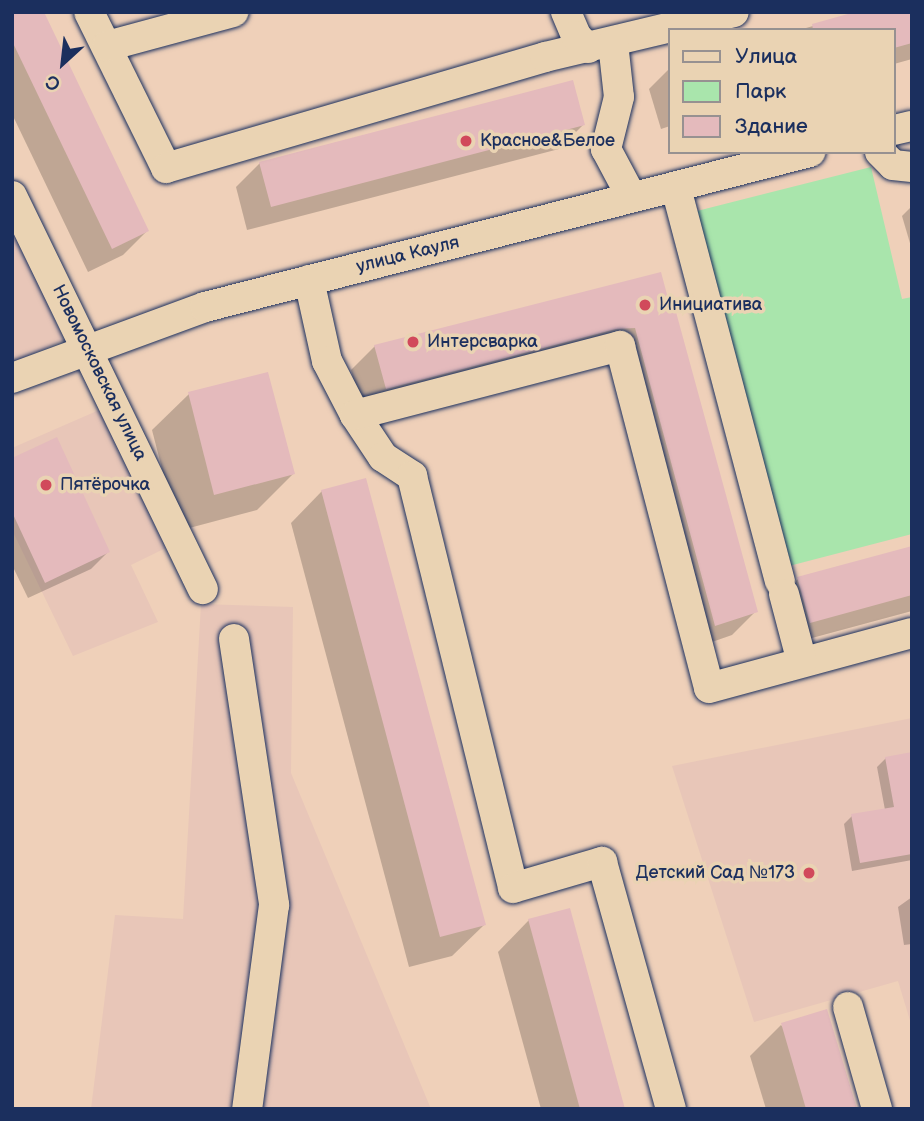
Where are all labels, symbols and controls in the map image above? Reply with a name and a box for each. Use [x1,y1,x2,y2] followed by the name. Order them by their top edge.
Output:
[28,28,98,98] north arrow
[668,28,896,154] legend
[735,44,797,69] text: Улица
[42,69,64,95] text: С
[735,79,786,104] text: Парк
[735,114,808,139] text: Здание
[480,130,615,152] place label: Красное&Белое
[458,133,474,149] marker: Красное&Белое
[354,232,462,278] street label: улица Кауля
[47,281,151,465] street label: Новомосковская улица
[659,294,762,316] place label: Инициатива
[637,297,653,313] marker: Инициатива
[427,331,538,353] place label: Интерсварка
[405,334,421,350] marker: Интерсварка
[60,474,150,496] place label: Пятёрочка
[38,477,54,493] marker: Пятёрочка
[636,862,795,884] place label: Детский Сад №173
[801,865,817,881] marker: Детский Сад №173

